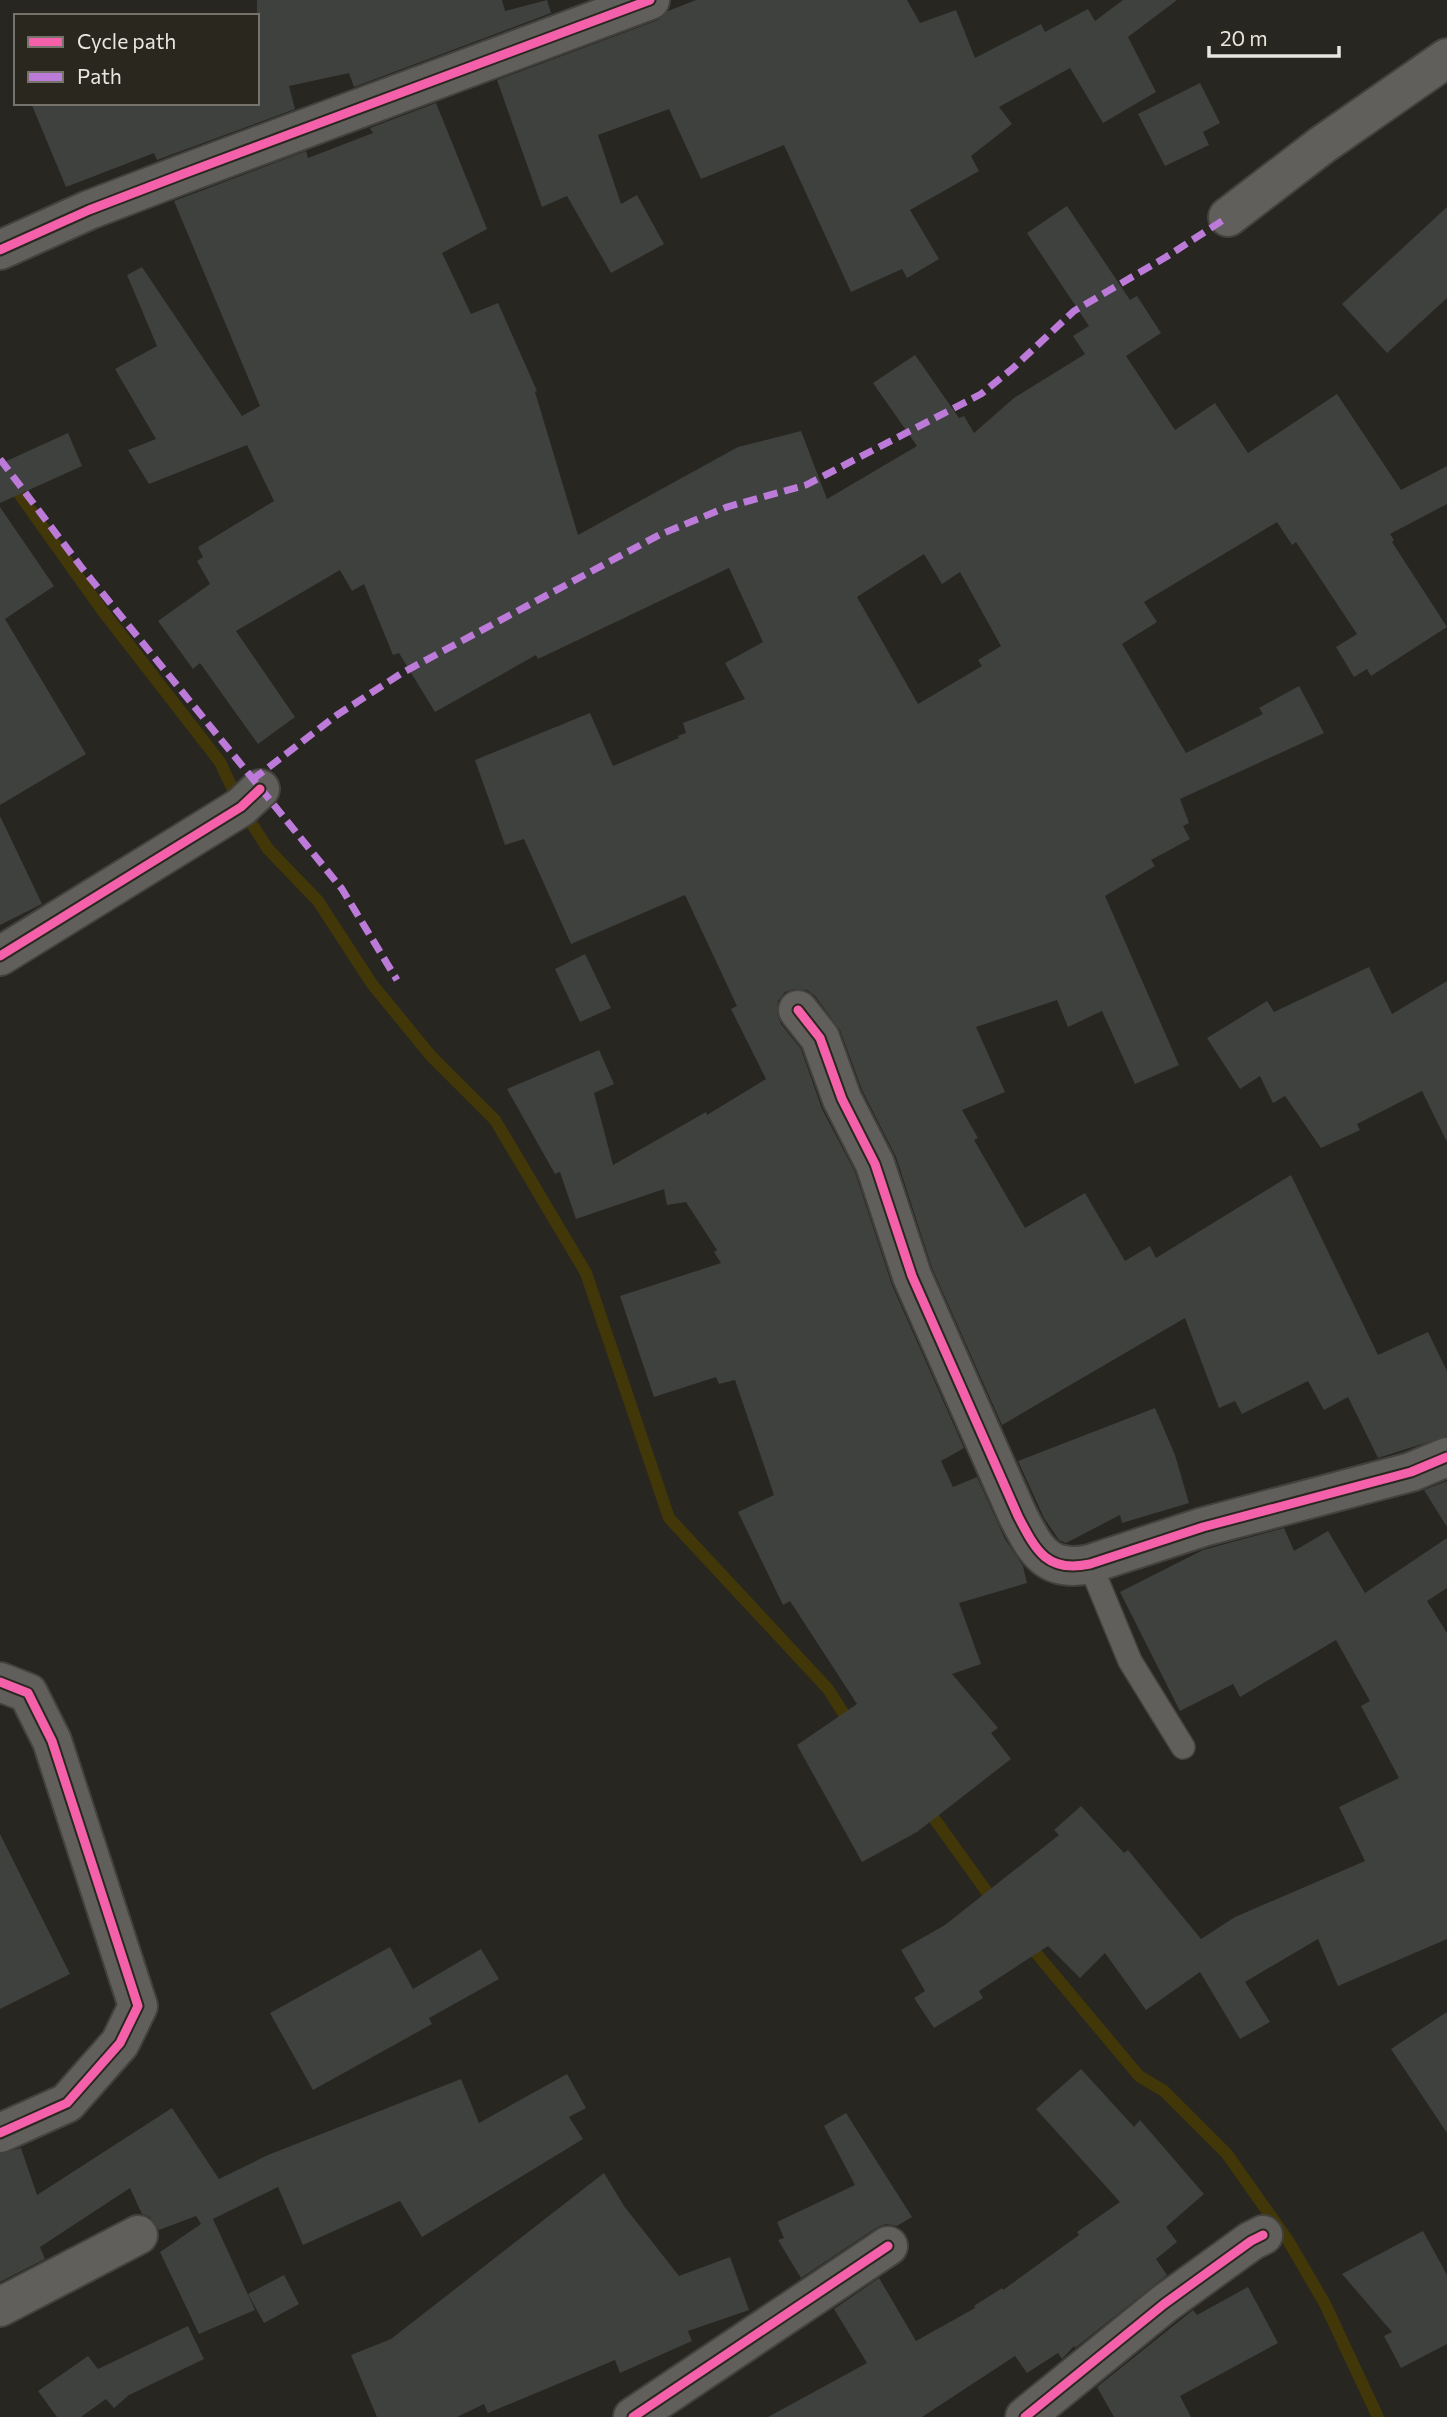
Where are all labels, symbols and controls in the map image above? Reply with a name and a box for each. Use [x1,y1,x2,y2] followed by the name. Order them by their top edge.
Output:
[14,14,259,105] legend
[1209,14,1338,58] scale bar
[1220,25,1268,50] text: 20 m
[77,28,176,53] text: Cycle path
[77,63,122,88] text: Path

